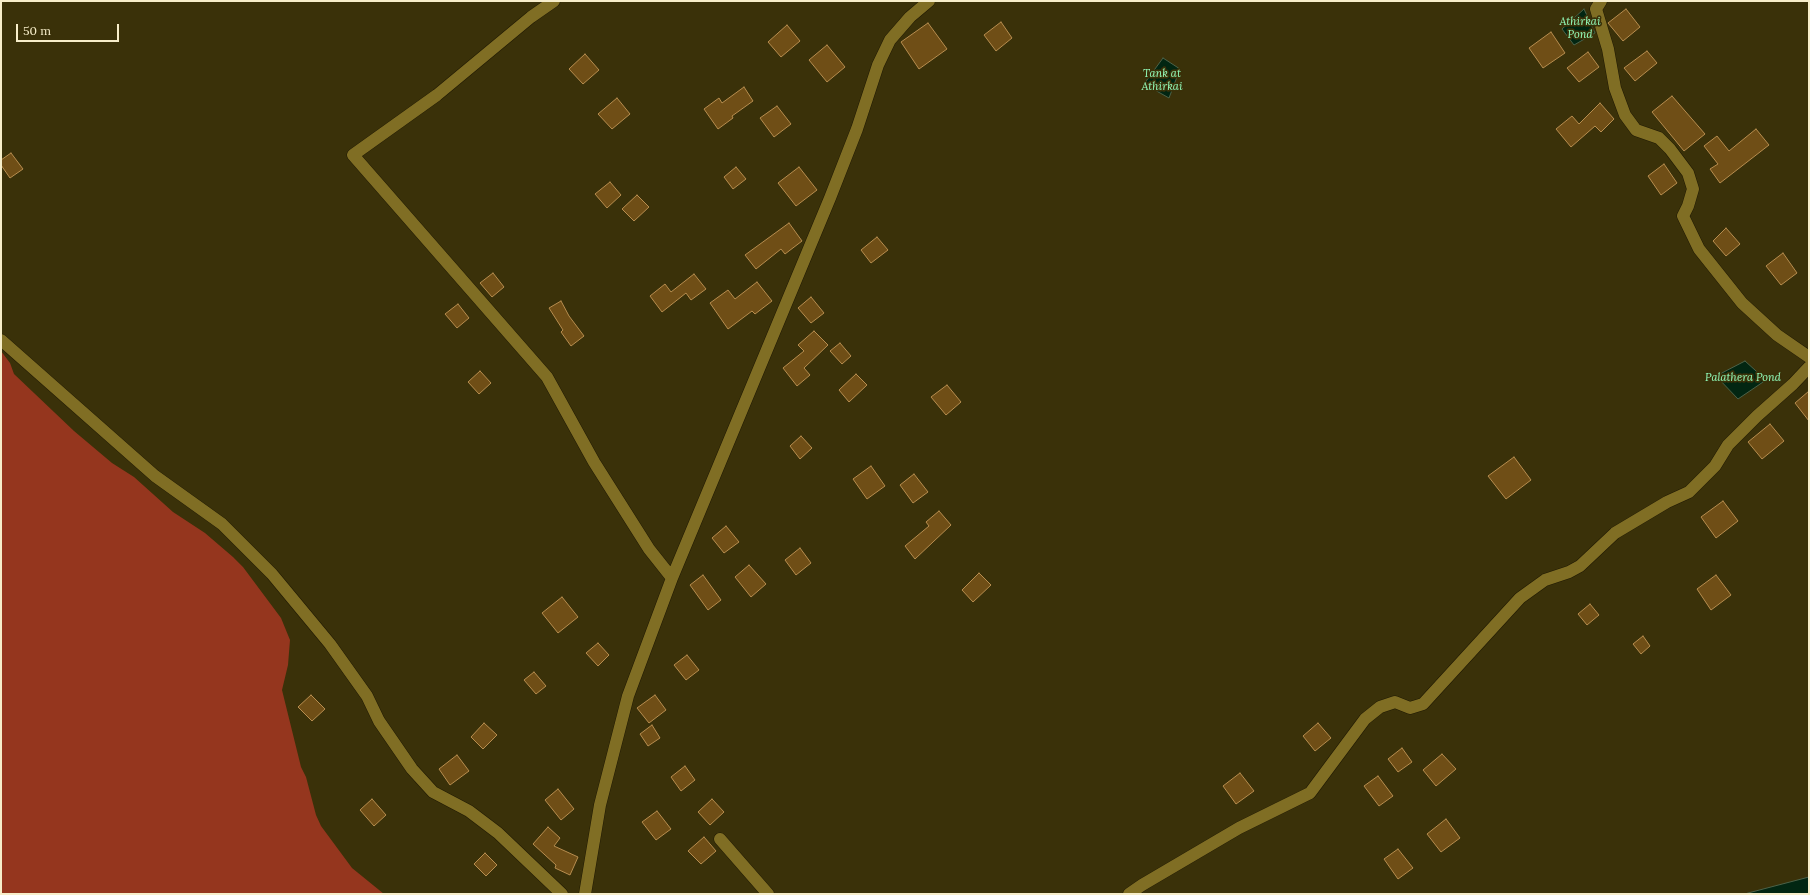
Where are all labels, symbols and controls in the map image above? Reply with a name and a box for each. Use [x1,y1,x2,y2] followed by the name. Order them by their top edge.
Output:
[1560,15,1600,41] water label: Athirkai Pond
[18,16,121,42] scale bar
[23,23,51,38] text: 50 m
[1142,67,1182,93] water label: Tank at Athirkai
[1705,371,1781,385] water label: Palathera Pond

